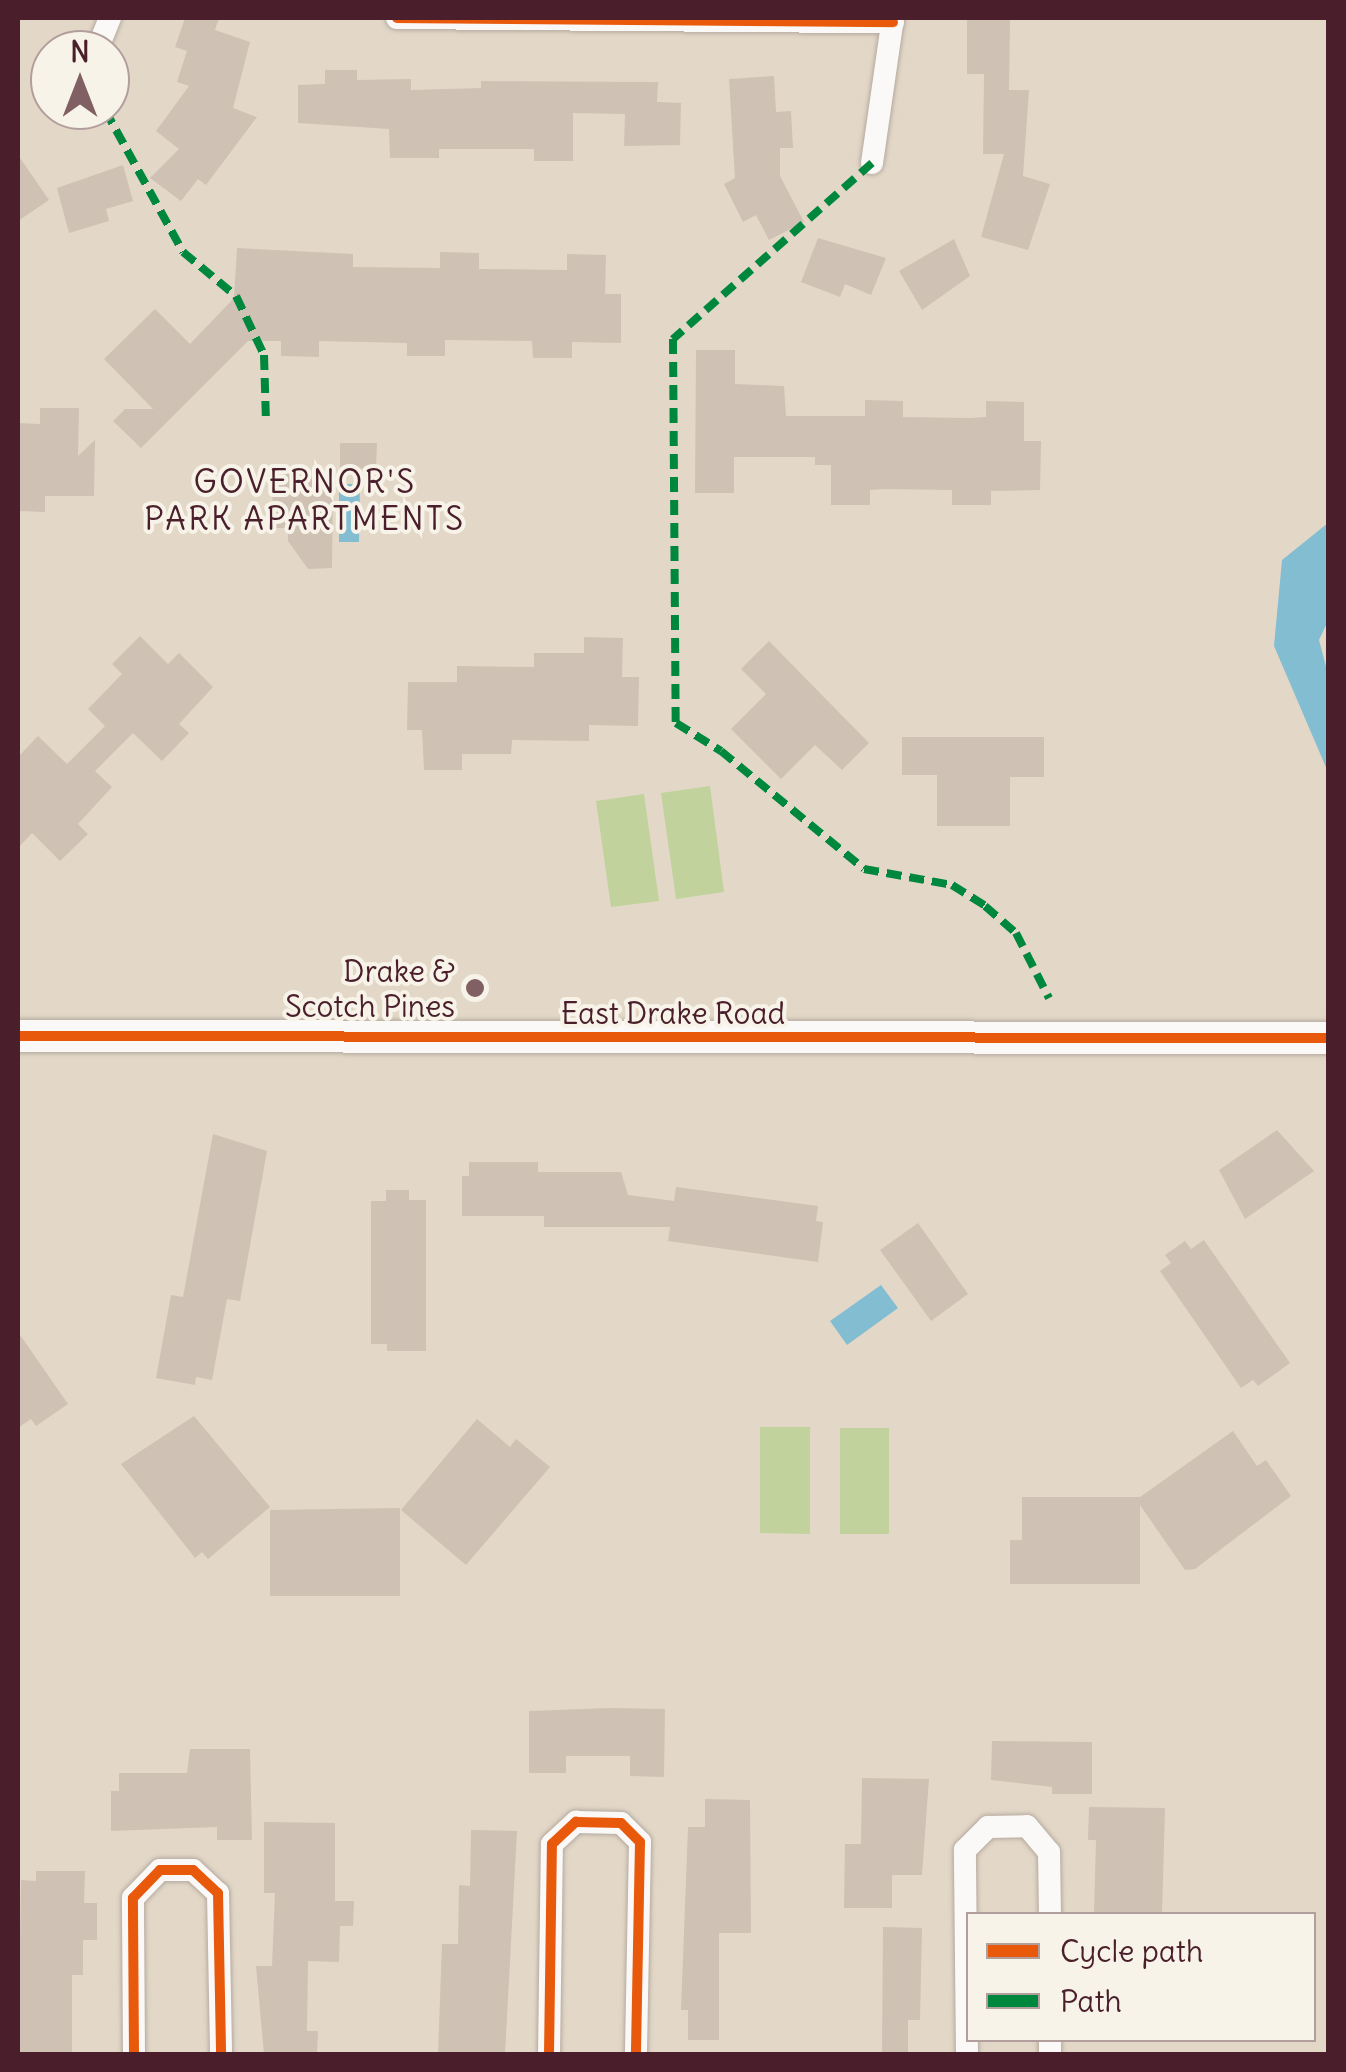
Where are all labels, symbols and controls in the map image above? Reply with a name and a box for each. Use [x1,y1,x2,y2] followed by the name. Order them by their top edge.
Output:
[30,30,130,130] north arrow
[70,34,90,70] text: N
[144,464,466,539] district label: GOVERNOR'S PARK APARTMENTS
[285,953,455,1024] place label: Drake & Scotch Pines
[464,977,486,999] marker: Drake & Scotch Pines
[561,995,785,1031] street label: East Drake Road
[966,1912,1316,2042] legend
[1060,1932,1203,1970] text: Cycle path
[1060,1982,1122,2020] text: Path

